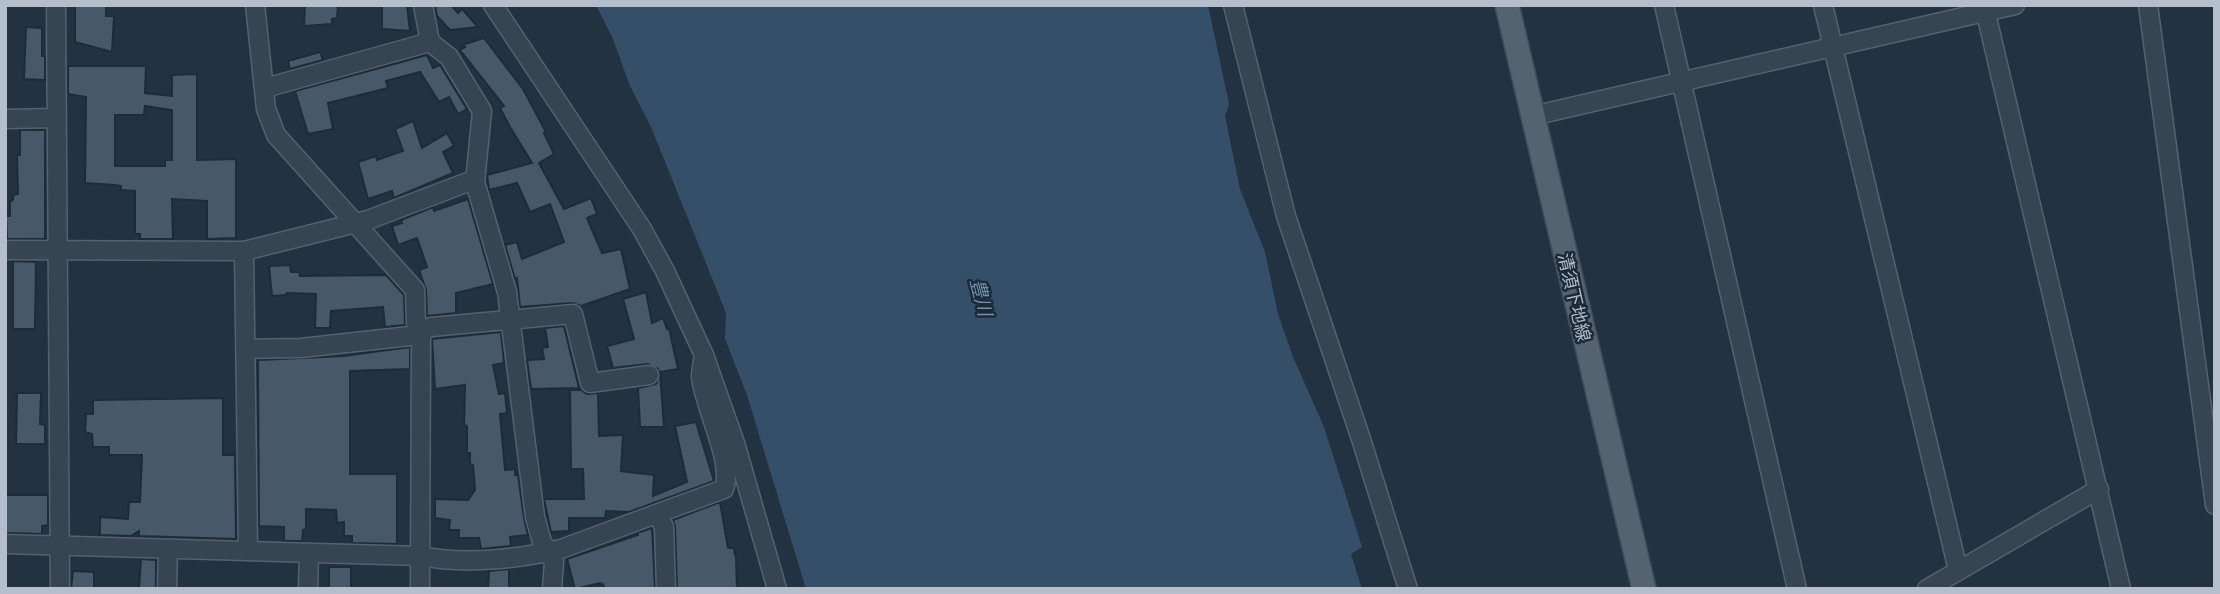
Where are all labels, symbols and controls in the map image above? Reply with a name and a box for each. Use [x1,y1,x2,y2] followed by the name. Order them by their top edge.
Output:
[1554,251,1596,343] street label: 清須下地線
[966,276,998,320] water label: 豊川

